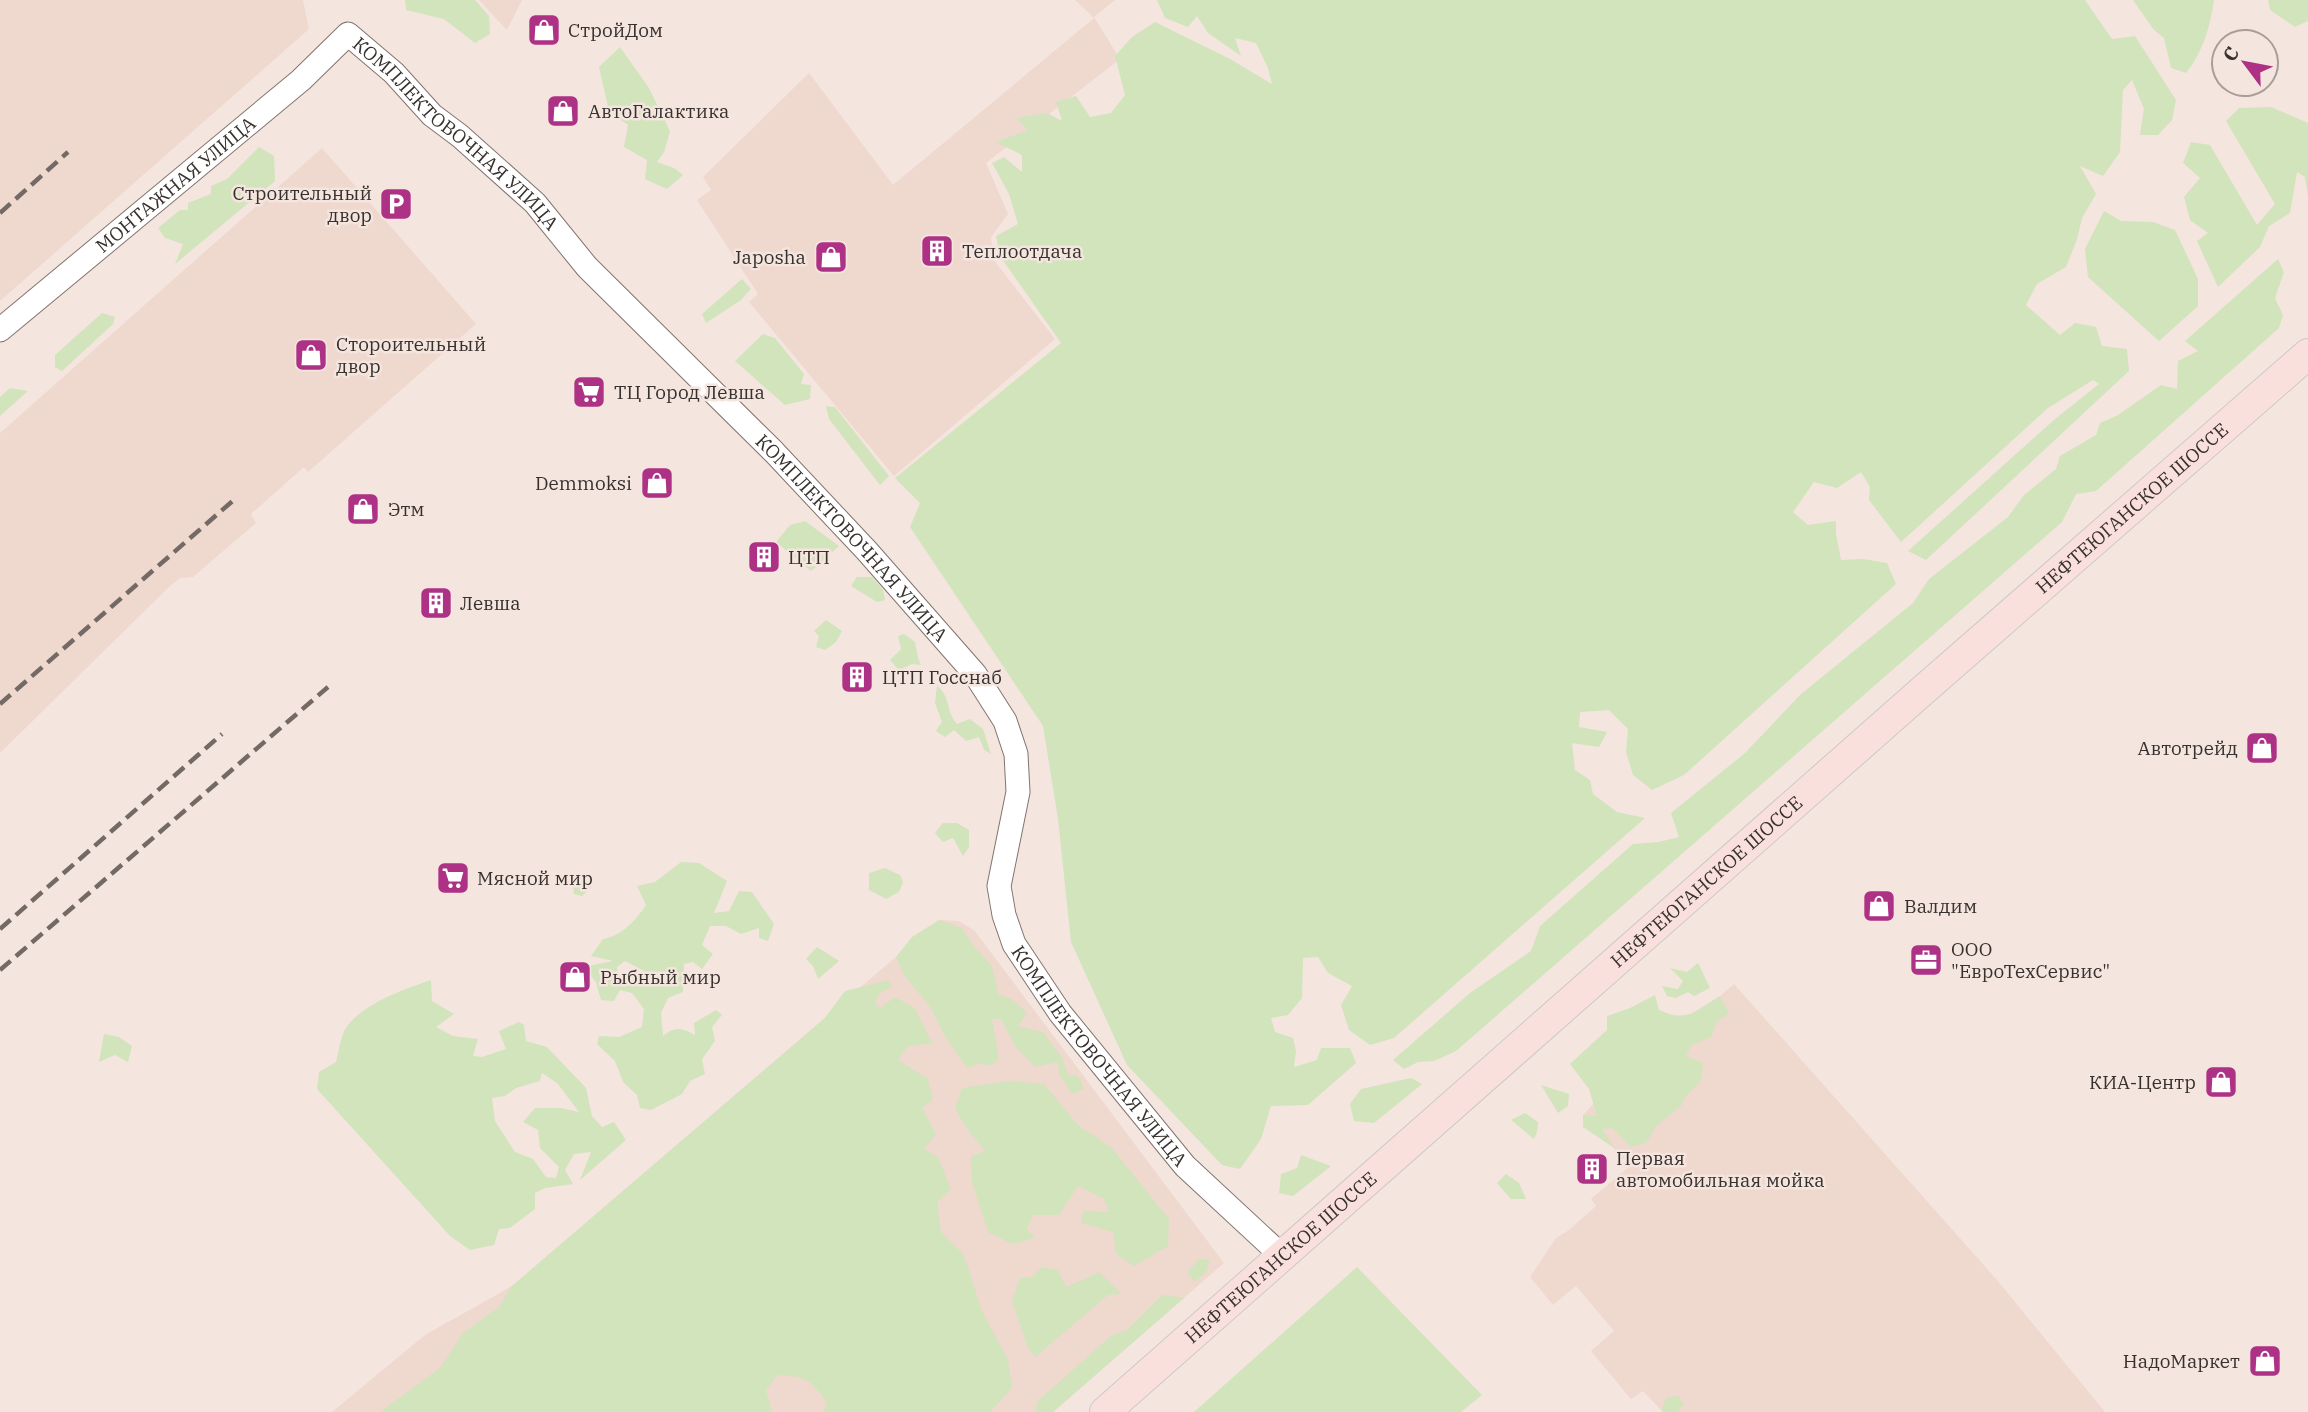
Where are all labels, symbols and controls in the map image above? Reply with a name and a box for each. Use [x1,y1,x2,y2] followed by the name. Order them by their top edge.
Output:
[525,11,563,49] shop icon: СтройДом
[568,18,663,42] place label: СтройДом
[2210,28,2280,98] north arrow
[348,32,564,235] street label: КОМПЛЕКТОВОЧНАЯ УЛИЦА
[2217,42,2244,66] text: С
[544,92,582,130] shop icon: АвтоГалактика
[588,99,729,123] place label: АвтоГалактика
[91,111,260,258] street label: МОНТАЖНАЯ УЛИЦА
[232,181,372,227] place label: Строительный двор
[377,185,415,223] parking icon: Строительный двор
[918,232,956,270] building icon: Теплоотдача
[812,238,850,276] shop icon: Japosha
[962,239,1082,263] place label: Теплоотдача
[733,245,806,269] place label: Japosha
[336,332,486,378] place label: Стороительный двор
[292,336,330,374] shop icon: Стороительный двор
[570,373,608,411] supermarket icon: ТЦ Город Левша
[614,380,765,404] place label: ТЦ Город Левша
[2030,417,2233,599] street label: НЕФТЕЮГАНСКОЕ ШОССЕ
[751,429,953,647] street label: КОМПЛЕКТОВОЧНАЯ УЛИЦА
[638,464,676,502] shop icon: Demmoksi
[535,471,632,495] place label: Demmoksi
[344,490,382,528] shop icon: Этм
[388,497,425,521] place label: Этм
[745,538,783,576] building icon: ЦТП
[788,545,830,569] place label: ЦТП
[417,584,455,622] building icon: Левша
[460,591,521,615] place label: Левша
[838,658,876,696] building icon: ЦТП Госснаб
[882,665,1002,689] place label: ЦТП Госснаб
[2243,729,2281,767] shop icon: Автотрейд
[2138,736,2238,760] place label: Автотрейд
[1606,790,1807,972] street label: НЕФТЕЮГАНСКОЕ ШОССЕ
[434,859,472,897] supermarket icon: Мясной мир
[477,866,593,890] place label: Мясной мир
[1860,887,1898,925] shop icon: Валдим
[1904,894,1977,918] place label: Валдим
[1951,937,2110,983] place label: ООО "ЕвроТехСервис"
[1006,941,1192,1171] street label: КОМПЛЕКТОВОЧНАЯ УЛИЦА
[1907,941,1945,979] office icon: ООО "ЕвроТехСервис"
[556,958,594,996] shop icon: Рыбный мир
[600,965,721,989] place label: Рыбный мир
[2202,1063,2240,1101] shop icon: КИА-Центр
[2089,1070,2196,1094] place label: КИА-Центр
[1616,1146,1825,1192] place label: Первая автомобильная мойка
[1573,1150,1611,1188] building icon: Первая автомобильная мойка
[1180,1166,1381,1348] street label: НЕФТЕЮГАНСКОЕ ШОССЕ
[2246,1342,2284,1380] shop icon: НадоМаркет
[2123,1349,2240,1373] place label: НадоМаркет

